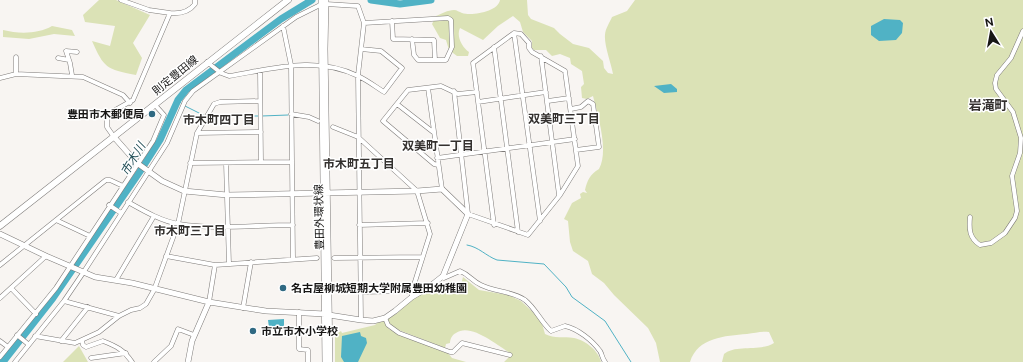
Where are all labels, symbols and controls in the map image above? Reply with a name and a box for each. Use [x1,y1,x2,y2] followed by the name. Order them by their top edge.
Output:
[971,12,1011,52] north arrow
[984,15,994,29] text: N
[150,53,200,97] street label: 則定豊田線
[968,98,1008,113] district label: 岩滝町
[67,108,144,120] place label: 豊田市木郵便局
[147,109,157,119] marker: 豊田市木郵便局
[528,112,600,126] district label: 双美町三丁目
[183,113,255,127] district label: 市木町四丁目
[118,138,149,178] water label: 市木川
[402,139,474,153] district label: 双美町一丁目
[323,157,395,171] district label: 市木町五丁目
[312,184,326,250] street label: 豊田外環状線
[154,224,226,238] district label: 市木町三丁目
[291,282,467,294] place label: 名古屋柳城短期大学附属豊田幼稚園
[278,283,288,293] marker: 名古屋柳城短期大学附属豊田幼稚園
[261,325,338,337] place label: 市立市木小学校
[248,326,258,336] marker: 市立市木小学校

